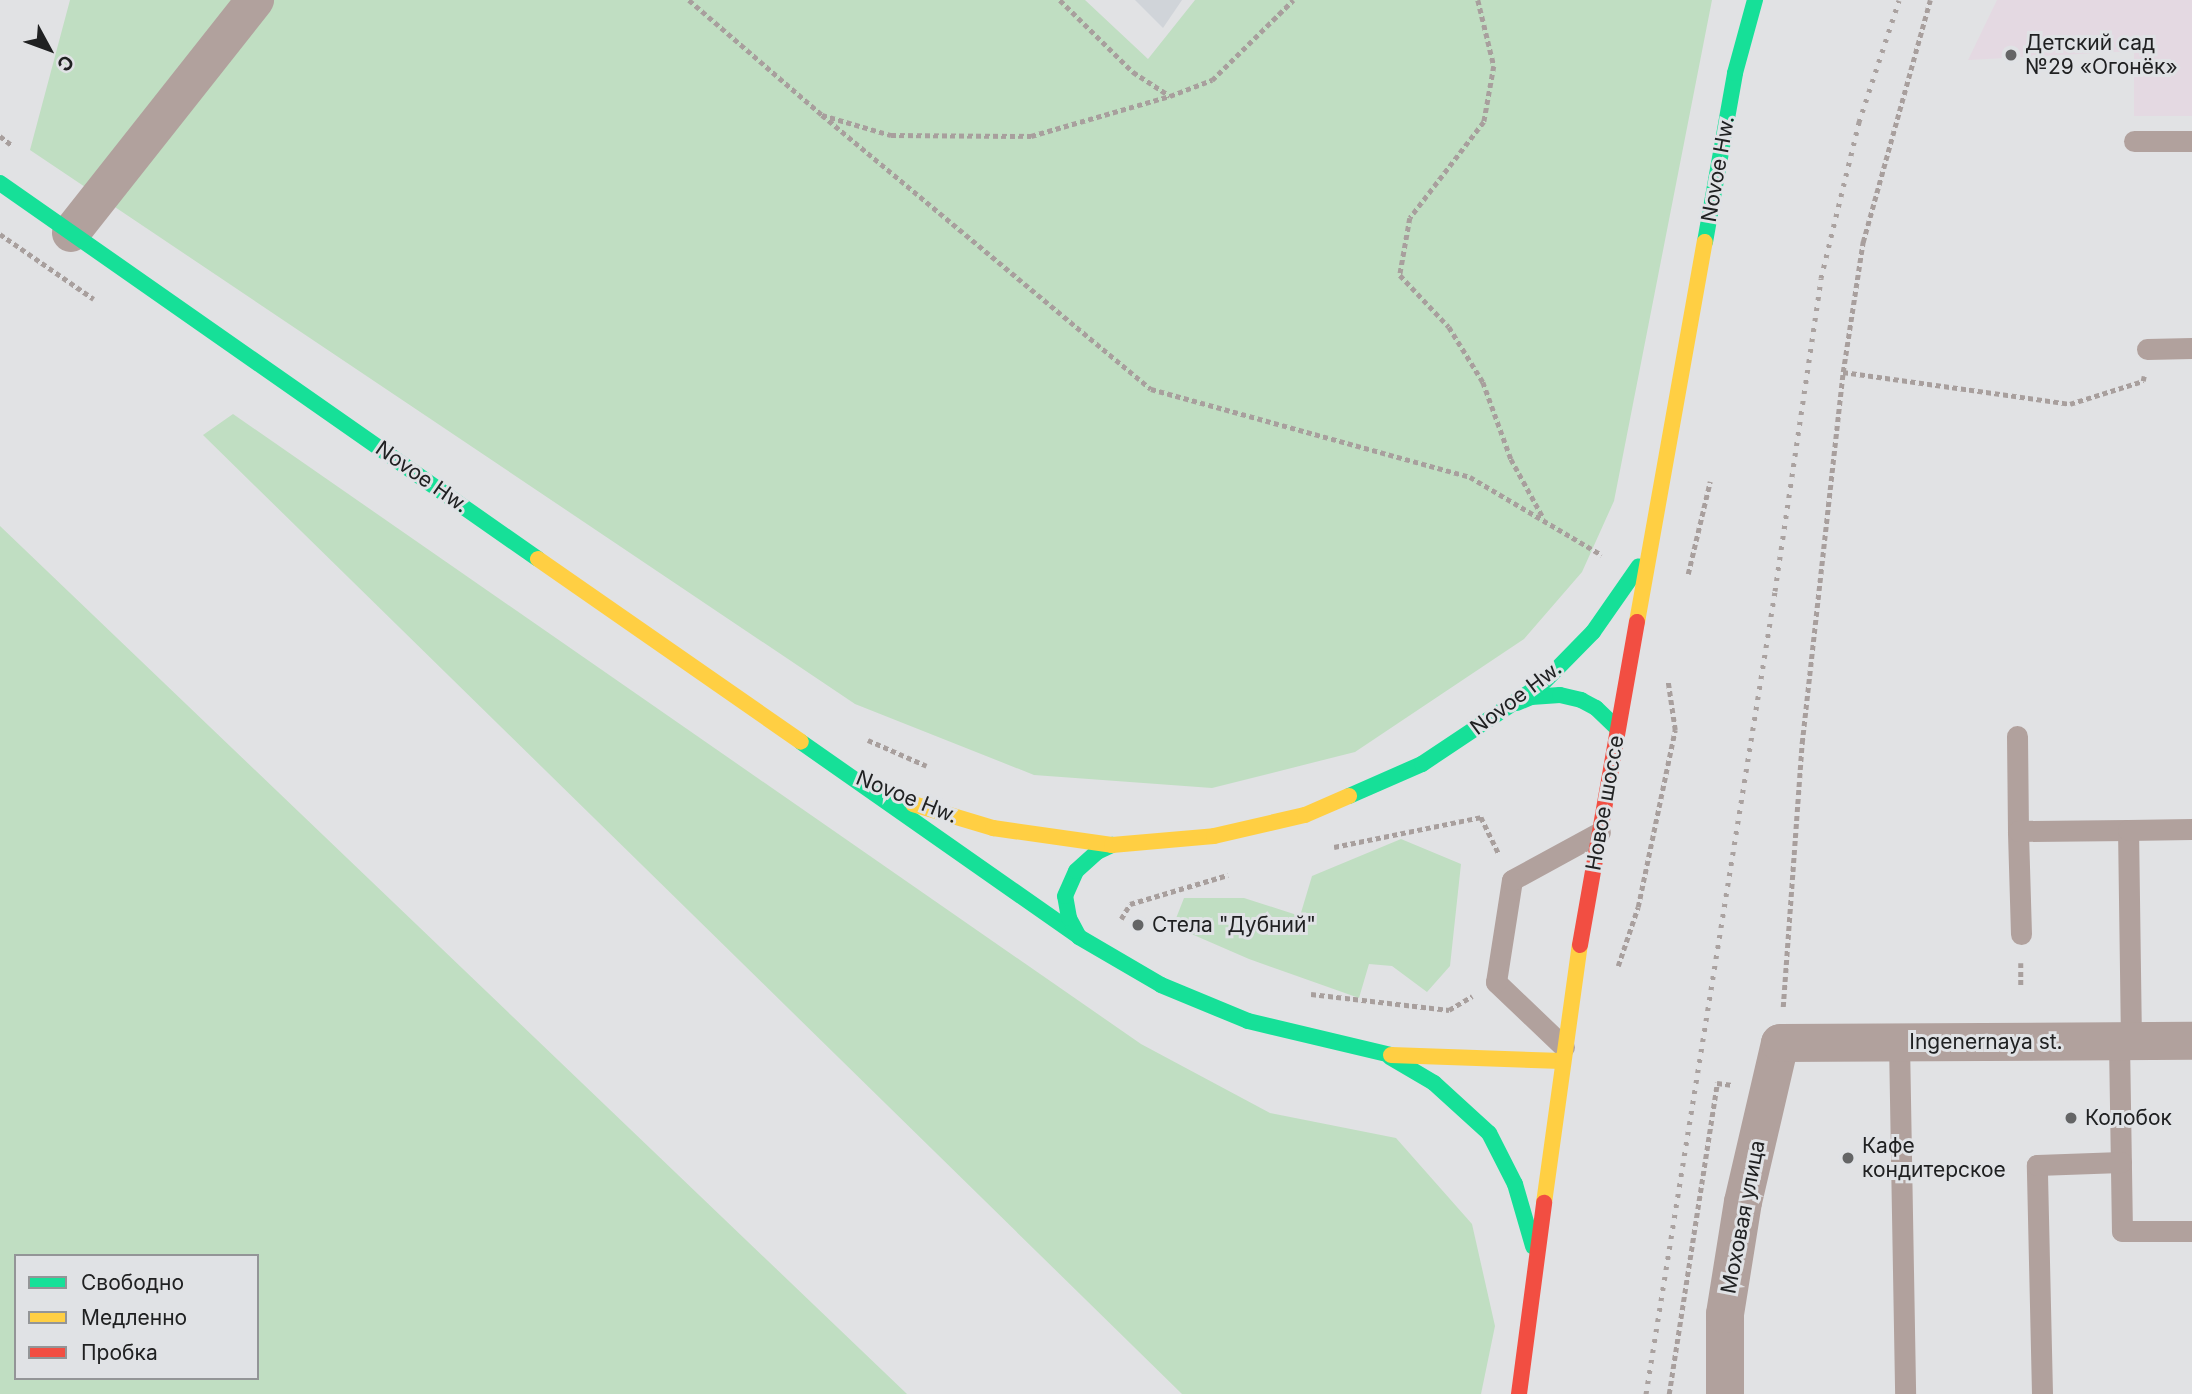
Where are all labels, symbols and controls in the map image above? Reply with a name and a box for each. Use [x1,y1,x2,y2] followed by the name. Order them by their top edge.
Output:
[14,14,84,84] north arrow
[2025,30,2178,80] place label: Детский сад №29 «Огонёк»
[2003,47,2019,63] marker: Детский сад №29 «Огонёк»
[52,50,79,76] text: С
[1696,114,1740,224] street label: Novoe Hw.
[371,436,473,518] street label: Novoe Hw.
[1466,656,1566,740] street label: Novoe Hw.
[1581,733,1629,873] street label: Новое шоссе
[852,765,962,829] street label: Novoe Hw.
[1152,912,1316,938] place label: Стела "Дубний"
[1130,917,1146,933] marker: Стела "Дубний"
[1909,1029,2063,1055] street label: Ingenernaya st.
[2085,1105,2172,1131] place label: Колобок
[2063,1110,2079,1126] marker: Колобок
[1862,1133,2006,1183] place label: Кафе кондитерское
[1716,1138,1770,1296] street label: Моховая улица
[1840,1150,1856,1166] marker: Кафе кондитерское
[14,1254,259,1380] legend
[81,1270,184,1295] text: Свободно
[81,1305,187,1330] text: Медленно
[81,1340,158,1365] text: Пробка

